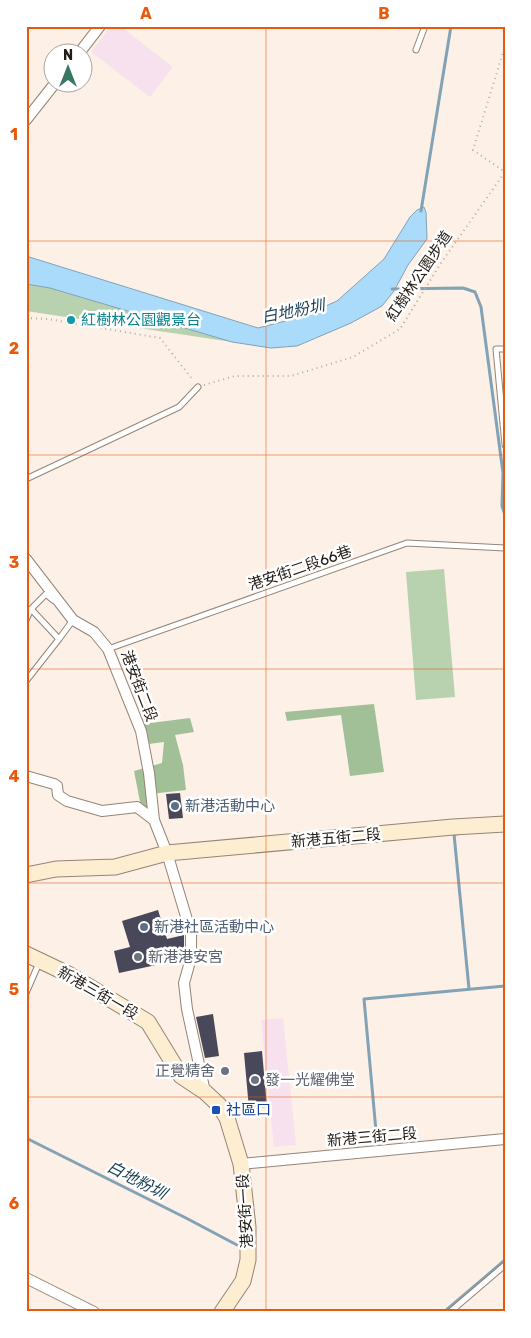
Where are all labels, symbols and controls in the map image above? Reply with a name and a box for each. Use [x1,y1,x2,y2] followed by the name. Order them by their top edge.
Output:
[140,4,152,23] text: A
[378,4,390,23] text: B
[42,42,92,92] north arrow
[63,47,73,64] text: N
[10,125,18,144] text: 1
[382,227,456,325] street label: 紅樹林公園步道
[260,295,328,326] water label: 白地粉圳
[81,311,201,329] place label: 紅樹林公園觀景台
[65,314,77,326] marker: 紅樹林公園觀景台
[9,339,19,358] text: 2
[246,542,354,594] street label: 港安街二段66巷
[9,553,19,572] text: 3
[117,648,161,724] street label: 港安街二段
[9,767,20,786] text: 4
[185,797,275,815] place label: 新港活動中心
[169,800,181,812] marker: 新港活動中心
[290,825,382,851] street label: 新港五街二段
[154,918,274,936] place label: 新港社區活動中心
[138,921,150,933] marker: 新港社區活動中心
[148,948,223,966] place label: 新港港安宮
[132,951,144,963] marker: 新港港安宮
[55,963,141,1023] street label: 新港三街一段
[9,980,19,999] text: 5
[155,1062,215,1080] place label: 正覺精舍
[219,1065,231,1077] marker: 正覺精舍
[265,1071,355,1089] place label: 發一光耀佛堂
[249,1074,261,1086] marker: 發一光耀佛堂
[226,1101,271,1119] place label: 社區口
[210,1104,222,1116] marker: 社區口
[326,1124,418,1150] street label: 新港三街二段
[104,1157,172,1204] water label: 白地粉圳
[233,1173,257,1249] street label: 港安街一段
[9,1194,19,1213] text: 6

